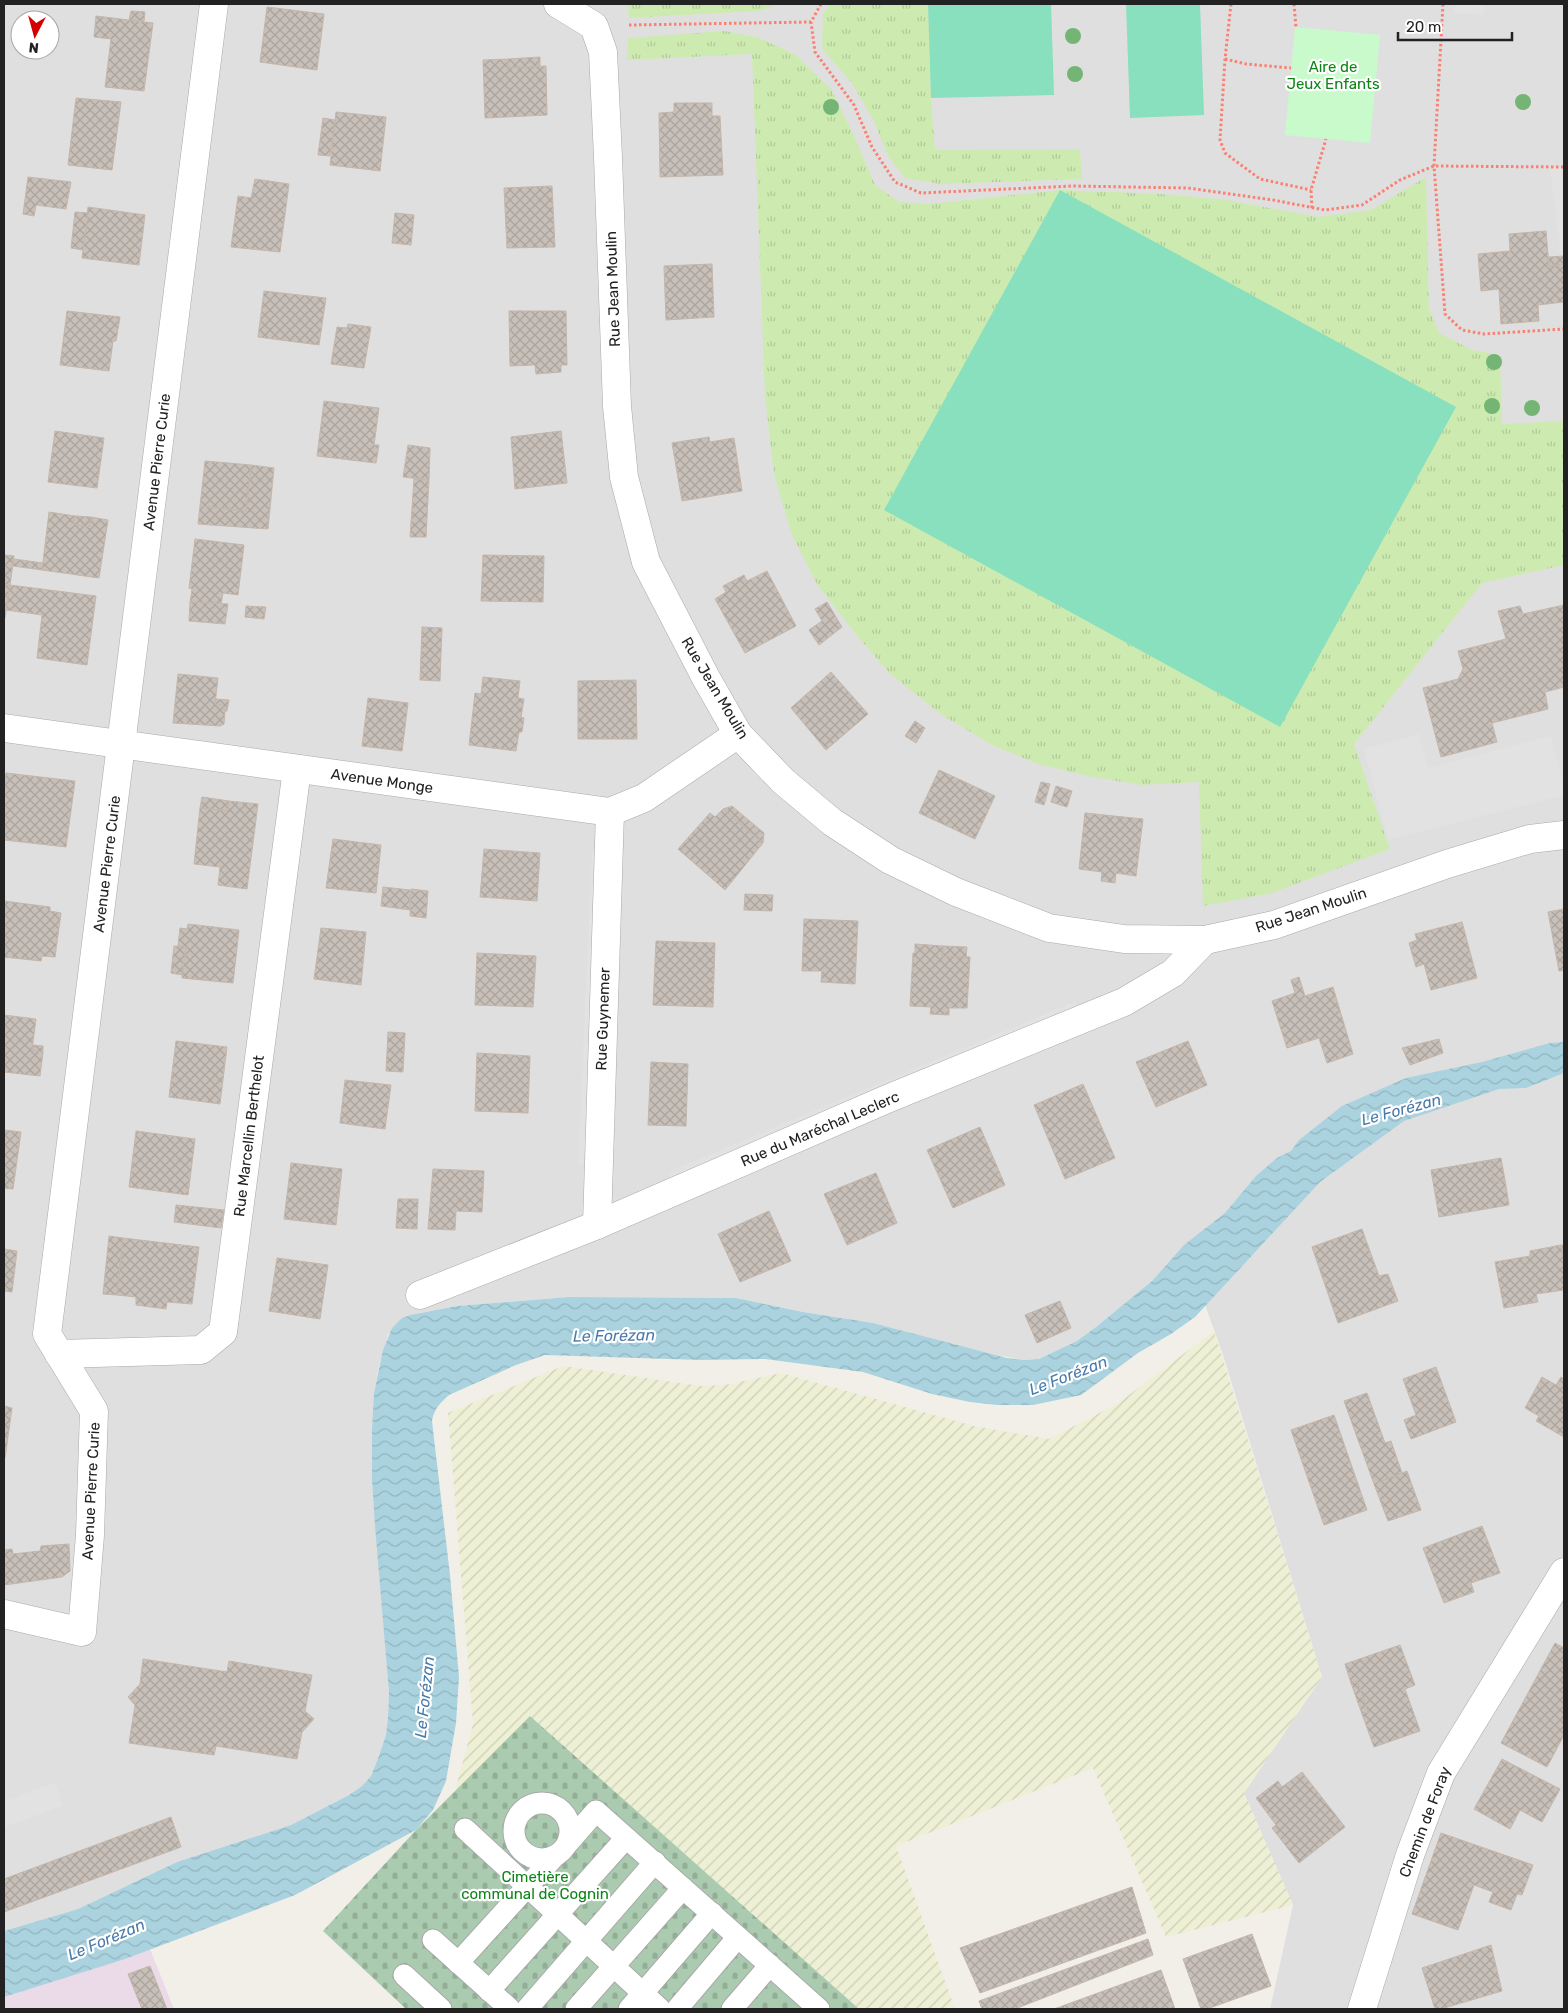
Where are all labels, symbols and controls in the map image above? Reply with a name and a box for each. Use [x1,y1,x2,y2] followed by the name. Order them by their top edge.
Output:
[10,10,60,60] north arrow
[1398,10,1512,42] scale bar
[1406,18,1441,36] text: 20 m
[28,38,40,56] text: N
[1286,58,1380,93] park label: Aire de Jeux Enfants
[602,231,624,347] street label: Rue Jean Moulin
[140,392,174,532] street label: Avenue Pierre Curie
[677,634,753,742] street label: Rue Jean Moulin
[330,765,434,797] street label: Avenue Monge
[90,794,124,934] street label: Avenue Pierre Curie
[1253,884,1369,936] street label: Rue Jean Moulin
[592,967,614,1071] street label: Rue Guynemer
[230,1054,268,1218] street label: Rue Marcellin Berthelot
[738,1087,902,1171] street label: Rue du Maréchal Leclerc
[1359,1090,1443,1129] water label: Le Forézan
[573,1325,655,1346] water label: Le Forézan
[1026,1352,1110,1399] water label: Le Forézan
[78,1422,104,1560] street label: Avenue Pierre Curie
[411,1655,438,1739] water label: Le Forézan
[1396,1764,1454,1880] street label: Chemin de Foray
[461,1868,609,1903] park label: Cimetière communal de Cognin
[65,1915,148,1964] water label: Le Forézan

